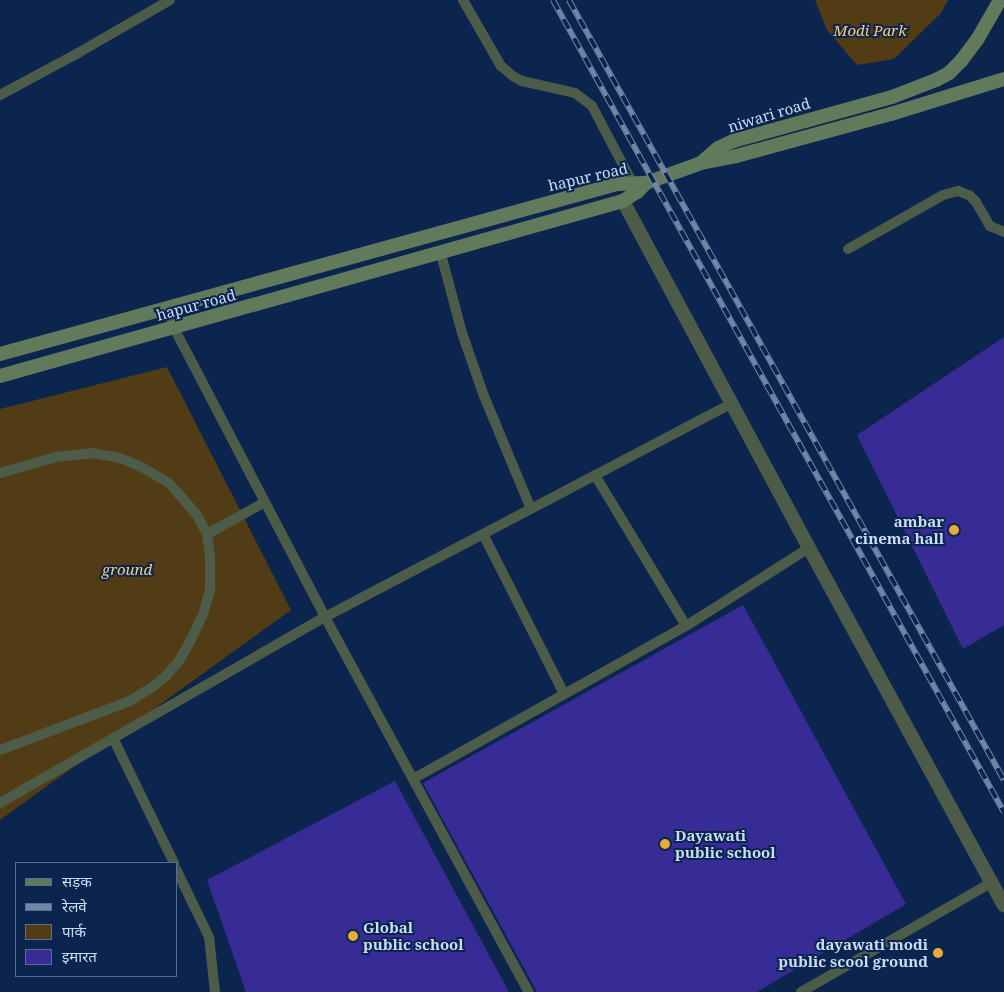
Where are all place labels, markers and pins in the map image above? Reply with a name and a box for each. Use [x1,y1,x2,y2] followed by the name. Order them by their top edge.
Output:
[855,512,944,547] place label: ambar cinema hall
[948,524,960,536] marker: ambar cinema hall
[675,826,776,861] place label: Dayawati public school
[659,838,671,850] marker: Dayawati public school
[363,918,464,953] place label: Global public school
[347,930,359,942] marker: Global public school
[778,935,928,970] place label: dayawati modi public scool ground
[932,947,944,959] marker: dayawati modi public scool ground

